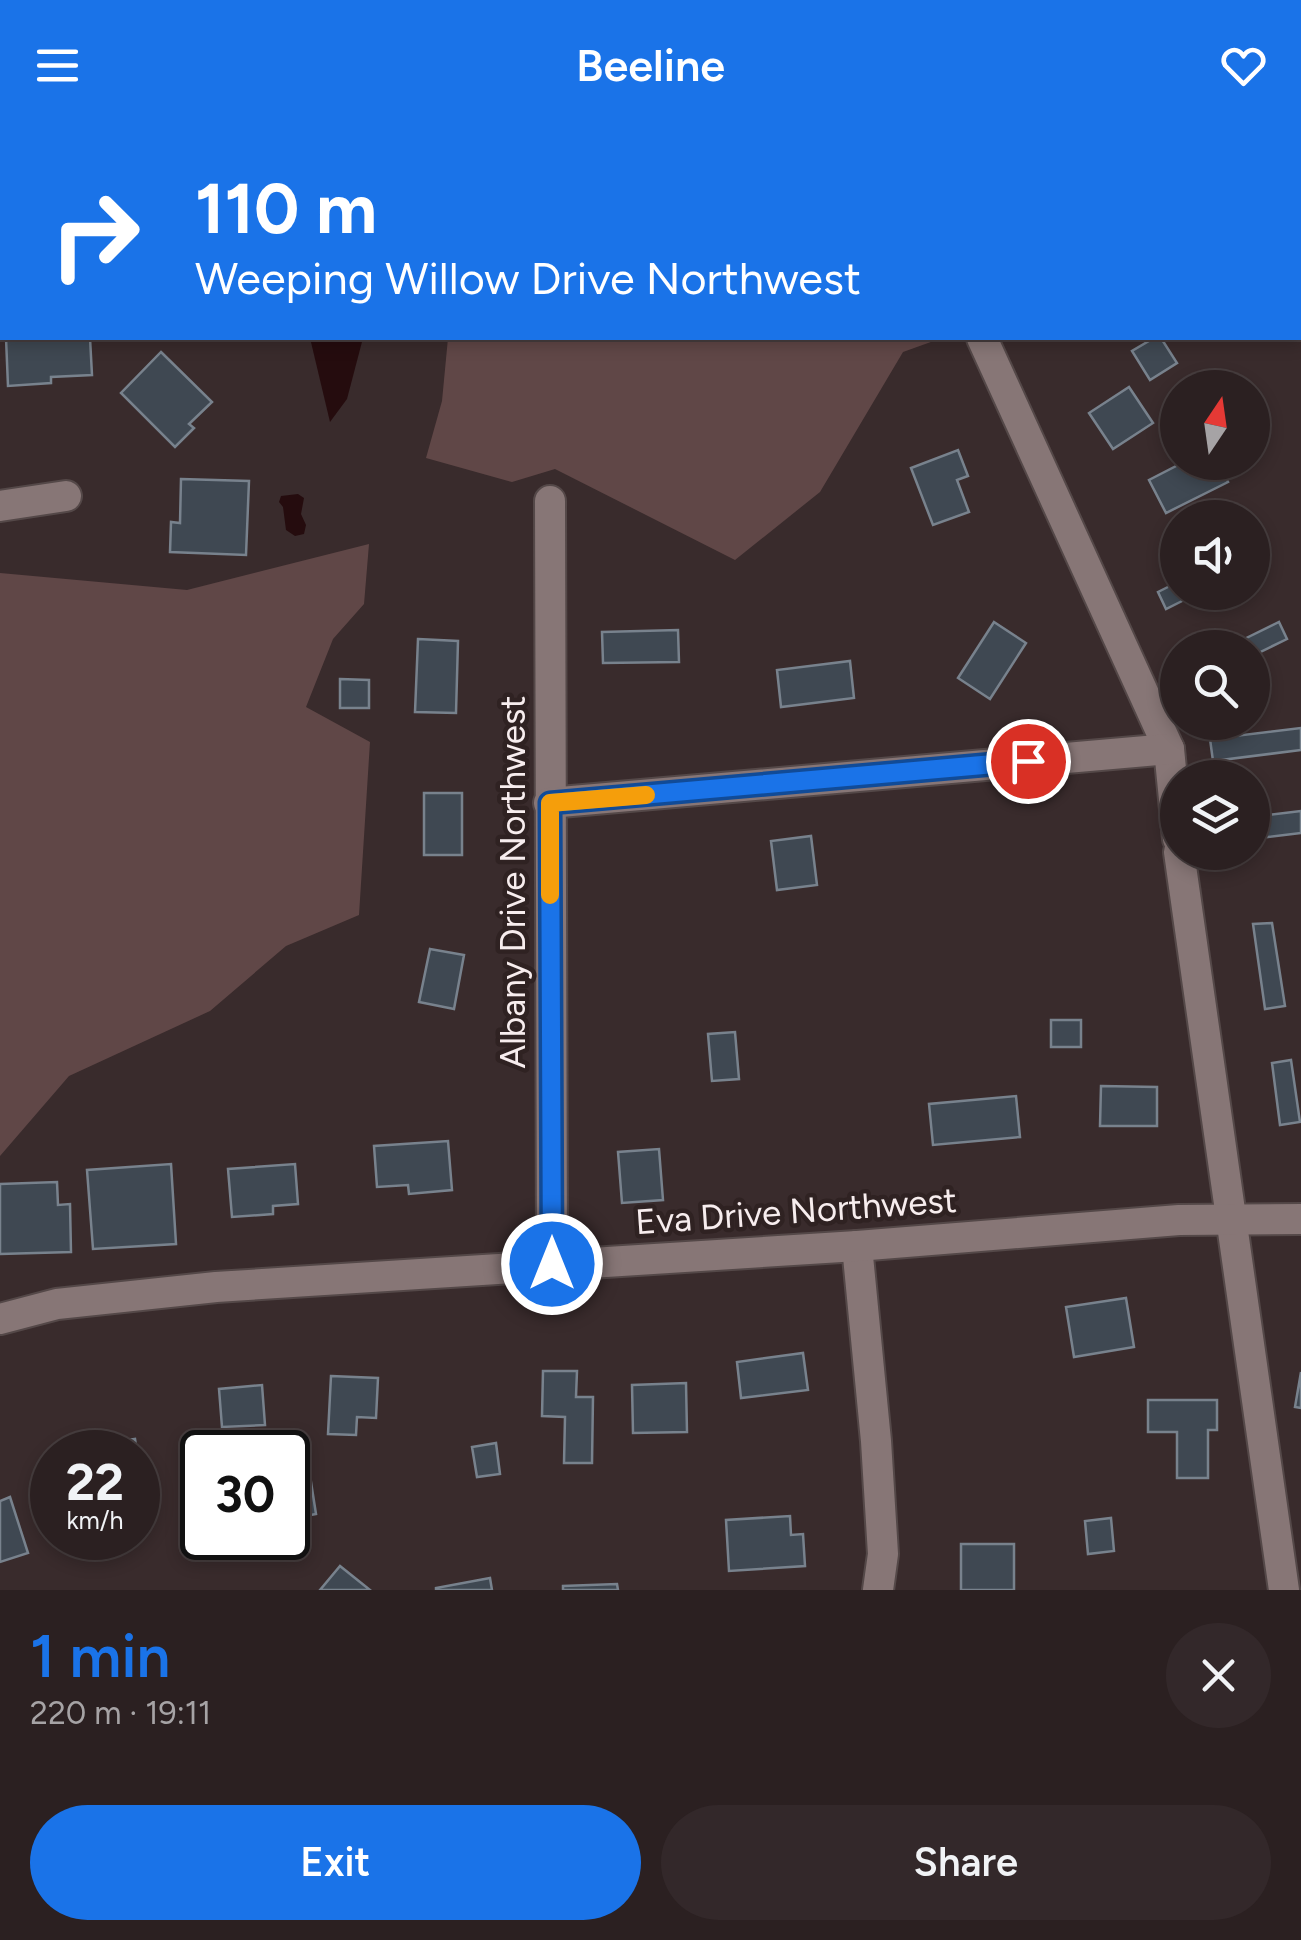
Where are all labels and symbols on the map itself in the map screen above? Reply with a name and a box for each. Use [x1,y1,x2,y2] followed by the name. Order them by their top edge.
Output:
[1160,370,1270,480] north arrow
[492,695,534,1069] street label: Albany Drive Northwest
[986,719,1071,804] pin
[634,1179,958,1243] street label: Eva Drive Northwest
[500,1212,604,1316] position arrow
[180,1430,310,1560] speed limit sign: 30

